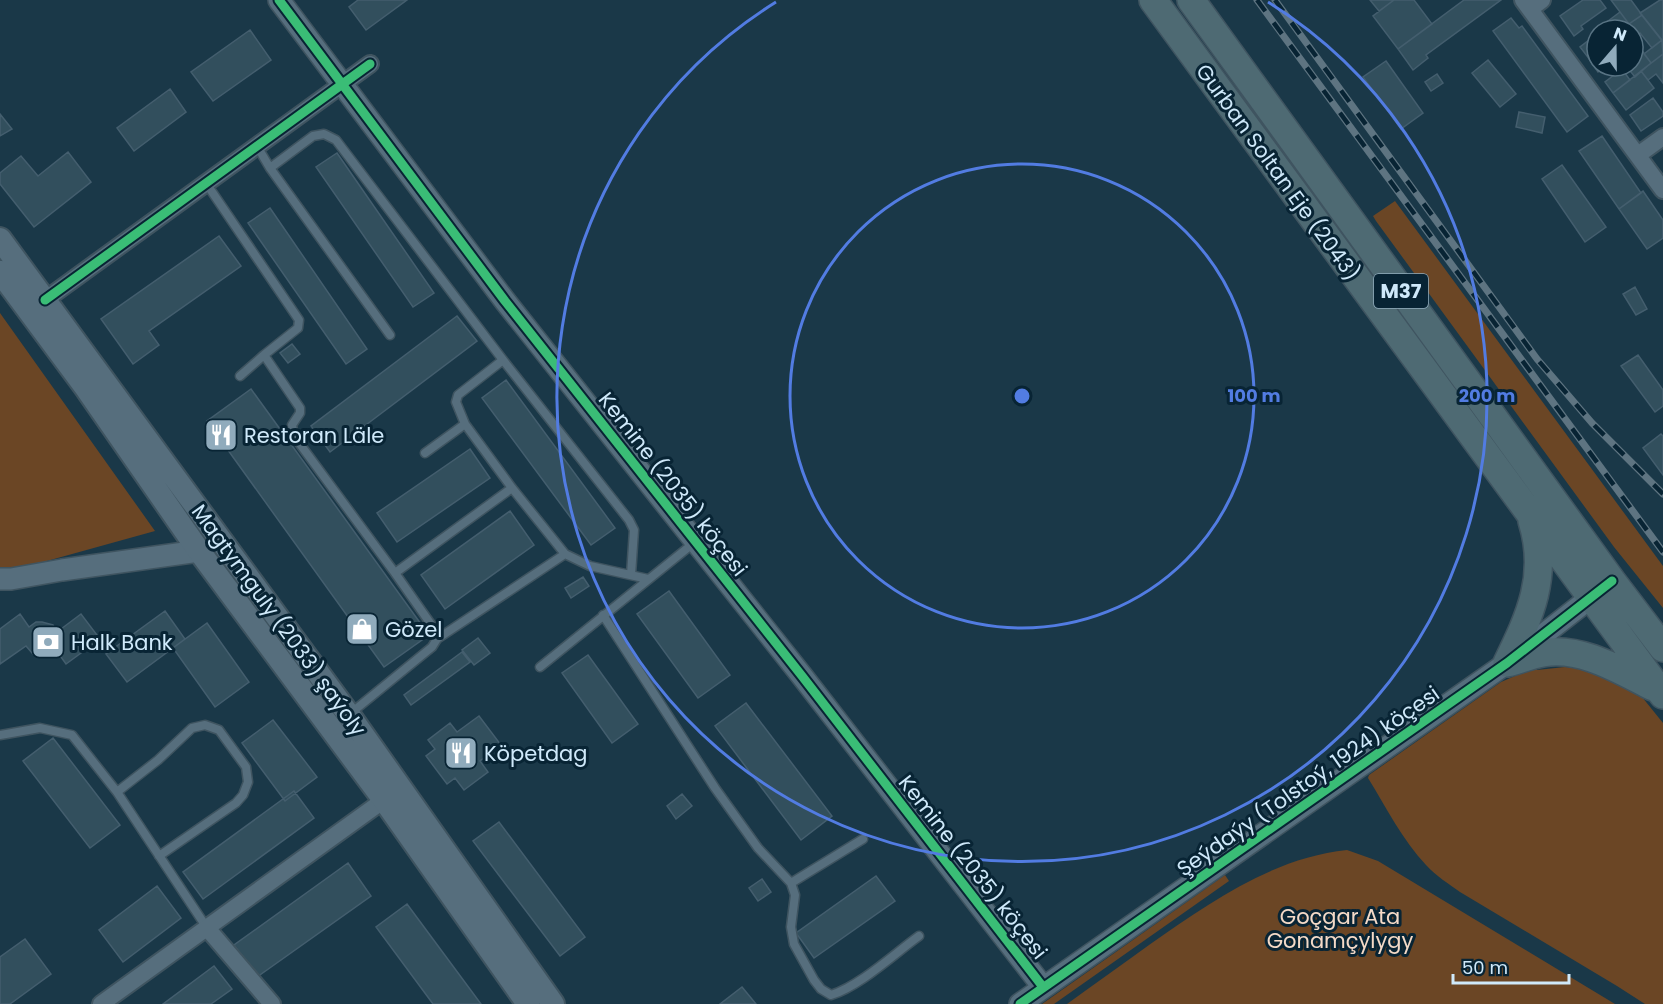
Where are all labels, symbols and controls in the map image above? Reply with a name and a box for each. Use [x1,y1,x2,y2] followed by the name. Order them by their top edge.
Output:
[1585,18,1645,78] north arrow
[1610,22,1630,47] text: N
[1189,58,1367,286] street label: Gurban Soltan Eje (2043)
[1374,274,1428,308] road number: M37
[1227,383,1281,408] text: 100 m
[1459,383,1515,408] text: 200 m
[592,386,754,582] street label: Kemine (2035) köçesi
[1012,386,1032,406] centre of rings
[203,417,239,453] restaurant icon: Restoran Läle
[244,421,384,450] place label: Restoran Läle
[185,498,373,742] street label: Magtymguly (2033) şaýoly
[344,611,380,647] shop icon: Gözel
[385,615,443,644] place label: Gözel
[30,624,66,660] bank icon: Halk Bank
[71,628,173,657] place label: Halk Bank
[1171,679,1445,883] street label: Şeýdaýy (Tolstoý, 1924) köçesi
[443,735,479,771] restaurant icon: Köpetdag
[484,739,587,768] place label: Köpetdag
[892,769,1054,965] street label: Kemine (2035) köçesi
[1267,902,1413,955] park label: Goçgar Ata Gonamçylygy
[1453,947,1568,985] scale bar
[1462,955,1508,980] text: 50 m

